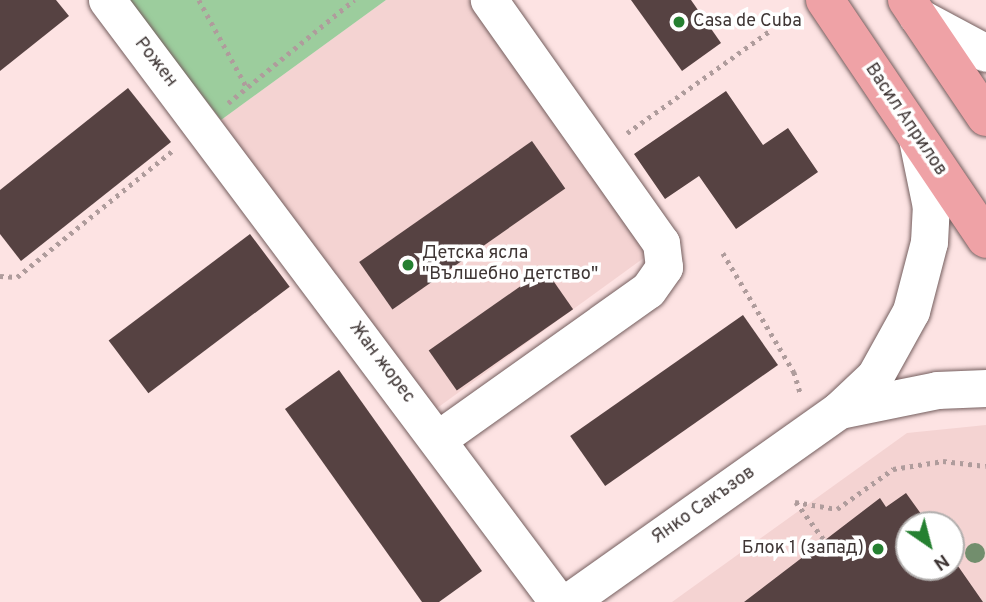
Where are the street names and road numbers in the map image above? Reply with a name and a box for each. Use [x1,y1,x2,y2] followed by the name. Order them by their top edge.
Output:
[129,34,181,92] street label: Рожен
[859,59,951,181] street label: Васил Априлов
[344,318,418,408] street label: Жан жорес
[648,462,760,550] street label: Янко Сакъзов

